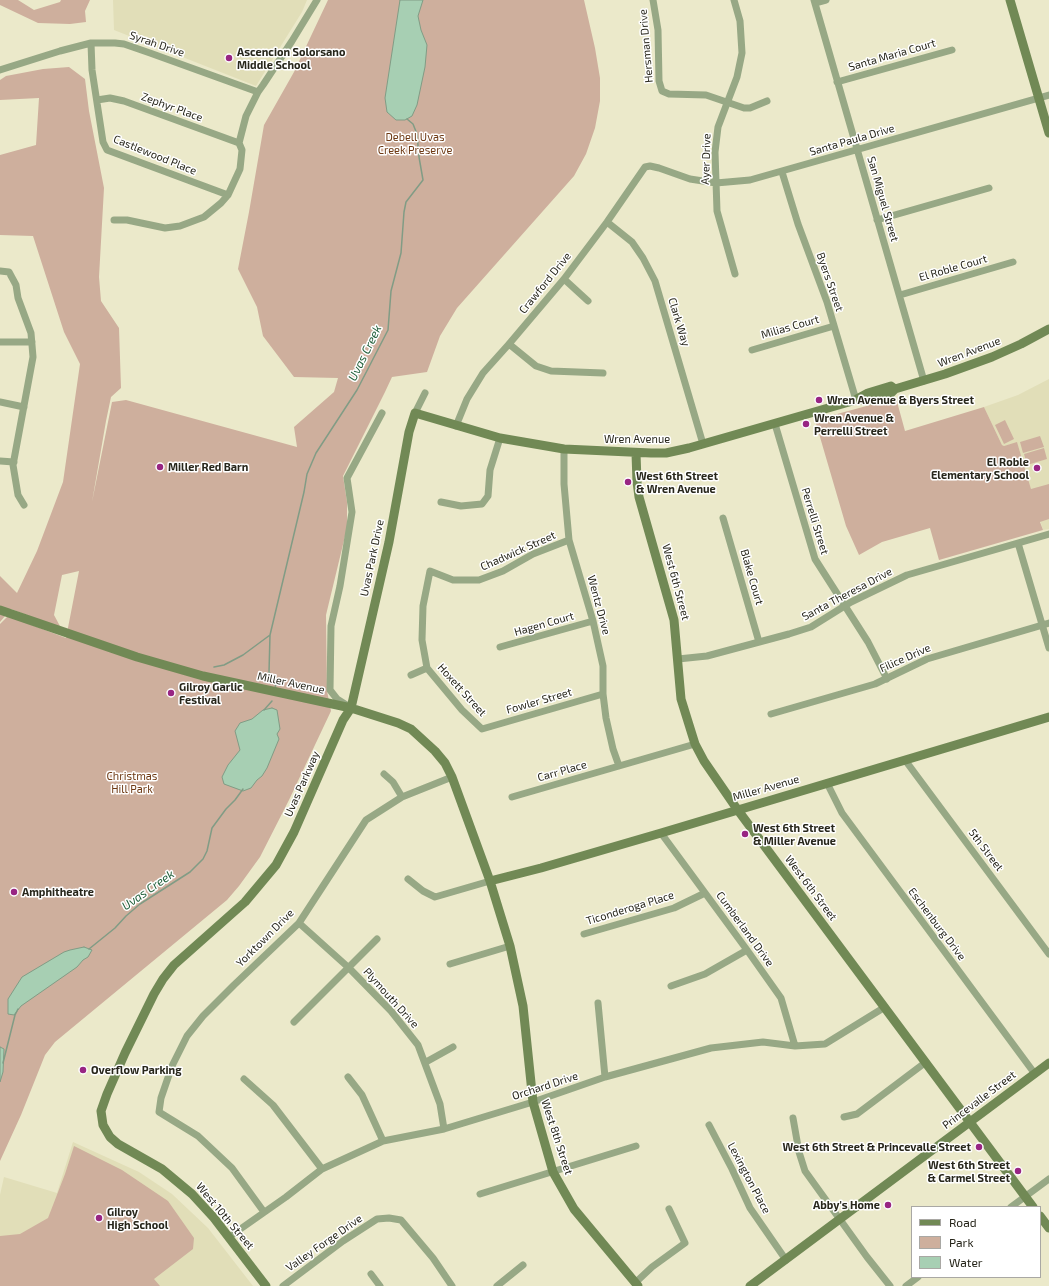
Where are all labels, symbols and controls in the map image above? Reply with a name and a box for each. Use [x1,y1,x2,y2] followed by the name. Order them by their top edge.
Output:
[636,9,656,83] street label: Hersman Drive
[128,28,186,60] street label: Syrah Drive
[847,36,937,74] street label: Santa Maria Court
[237,45,345,71] place label: Ascencion Solorsano Middle School
[224,53,234,63] marker: Ascencion Solorsano Middle School
[139,90,205,124] street label: Zephyr Place
[808,122,896,158] street label: Santa Paula Drive
[378,130,452,156] park label: Debell Uvas Creek Preserve
[111,132,199,178] street label: Castlewood Place
[699,133,713,185] street label: Ayer Drive
[865,155,901,243] street label: San Miguel Street
[516,250,574,316] street label: Crawford Drive
[814,251,846,313] street label: Byers Street
[917,252,989,284] street label: El Roble Court
[665,296,693,348] street label: Clark Way
[759,312,821,342] street label: Milias Court
[345,323,385,383] water label: Uvas Creek
[936,334,1002,370] street label: Wren Avenue
[827,393,974,407] place label: Wren Avenue & Byers Street
[814,395,824,405] marker: Wren Avenue & Byers Street
[814,411,894,437] place label: Wren Avenue & Perrelli Street
[801,419,811,429] marker: Wren Avenue & Perrelli Street
[604,432,670,446] street label: Wren Avenue
[931,455,1029,481] place label: El Roble Elementary School
[168,460,248,474] place label: Miller Red Barn
[155,462,165,472] marker: Miller Red Barn
[1032,463,1042,473] marker: El Roble Elementary School
[636,469,718,495] place label: West 6th Street & Wren Avenue
[623,477,633,487] marker: West 6th Street & Wren Avenue
[799,486,831,556] street label: Perrelli Street
[357,518,387,598] street label: Uvas Park Drive
[478,529,558,573] street label: Chadwick Street
[659,542,693,622] street label: West 6th Street
[738,548,766,606] street label: Blake Court
[800,565,894,623] street label: Santa Theresa Drive
[585,574,613,636] street label: Wentz Drive
[513,609,575,639] street label: Hagen Court
[877,641,933,675] street label: Filice Drive
[435,661,489,719] street label: Hoxett Street
[256,669,326,697] street label: Miller Avenue
[179,680,243,706] place label: Gilroy Garlic Festival
[505,685,573,717] street label: Fowler Street
[166,688,176,698] marker: Gilroy Garlic Festival
[282,749,322,819] street label: Uvas Parkway
[536,758,588,784] street label: Carr Place
[107,769,157,795] park label: Christmas Hill Park
[731,772,801,804] street label: Miller Avenue
[753,821,836,847] place label: West 6th Street & Miller Avenue
[966,826,1006,874] street label: 5th Street
[740,829,750,839] marker: West 6th Street & Miller Avenue
[782,853,840,923] street label: West 6th Street
[119,867,177,913] water label: Uvas Creek
[22,885,94,899] place label: Amphitheatre
[905,885,969,963] street label: Eschenburg Drive
[9,887,19,897] marker: Amphitheatre
[584,888,676,928] street label: Ticonderoga Place
[713,889,777,969] street label: Cumberland Drive
[233,906,297,970] street label: Yorktown Drive
[360,965,422,1031] street label: Plymouth Drive
[91,1063,182,1077] place label: Overflow Parking
[78,1065,88,1075] marker: Overflow Parking
[940,1068,1018,1132] street label: Princevalle Street
[510,1069,580,1103] street label: Orchard Drive
[539,1098,575,1176] street label: West 8th Street
[725,1140,773,1216] street label: Lexington Place
[782,1140,971,1154] place label: West 6th Street & Princevalle Street
[974,1142,984,1152] marker: West 6th Street & Princevalle Street
[927,1158,1010,1184] place label: West 6th Street & Carmel Street
[1013,1166,1023,1176] marker: West 6th Street & Carmel Street
[193,1180,257,1252] street label: West 10th Street
[813,1198,880,1212] place label: Abby's Home
[883,1200,893,1210] marker: Abby's Home
[107,1205,168,1231] place label: Gilroy High School
[911,1206,1041,1278] legend
[283,1212,365,1274] street label: Valley Forge Drive
[94,1213,104,1223] marker: Gilroy High School
[949,1215,977,1229] text: Road
[949,1235,974,1249] text: Park
[949,1255,983,1269] text: Water

